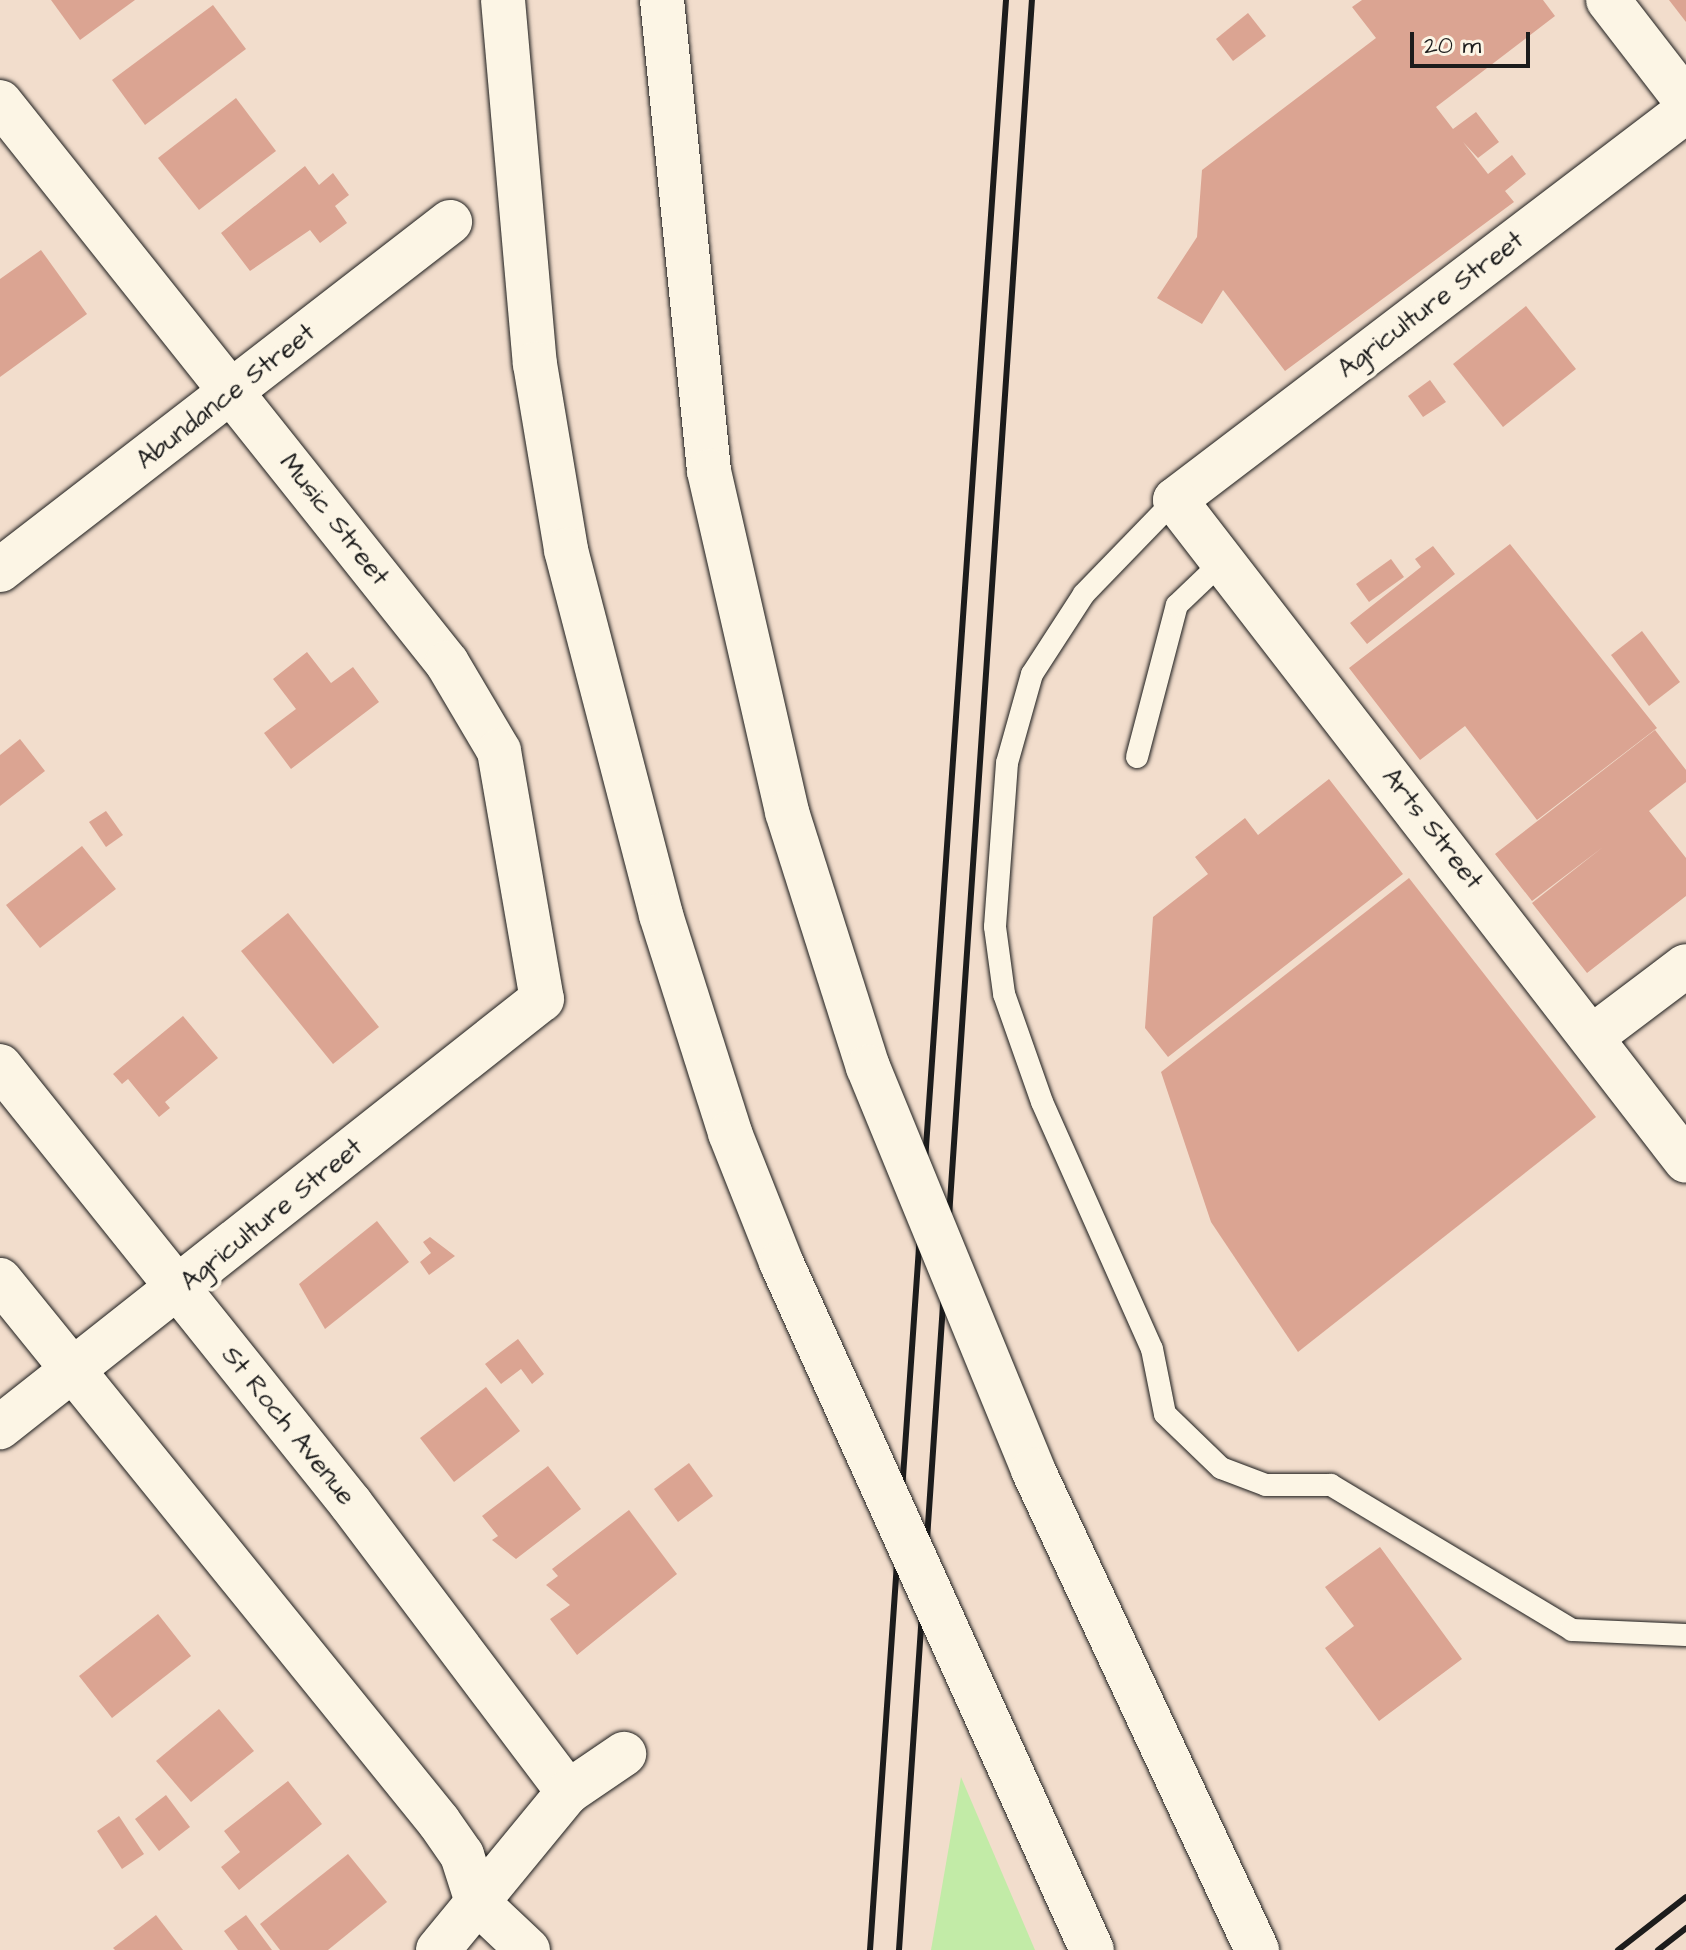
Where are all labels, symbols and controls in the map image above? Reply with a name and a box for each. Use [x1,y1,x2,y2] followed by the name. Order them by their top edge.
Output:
[1414,16,1534,66] scale bar
[1424,29,1481,63] text: 20 m
[1332,225,1530,385] street label: Agriculture Street
[130,318,322,476] street label: Abundance Street
[273,448,395,592] street label: Music Street
[1375,762,1489,896] street label: Arts Street
[175,1132,369,1298] street label: Agriculture Street
[215,1340,361,1512] street label: St Roch Avenue

